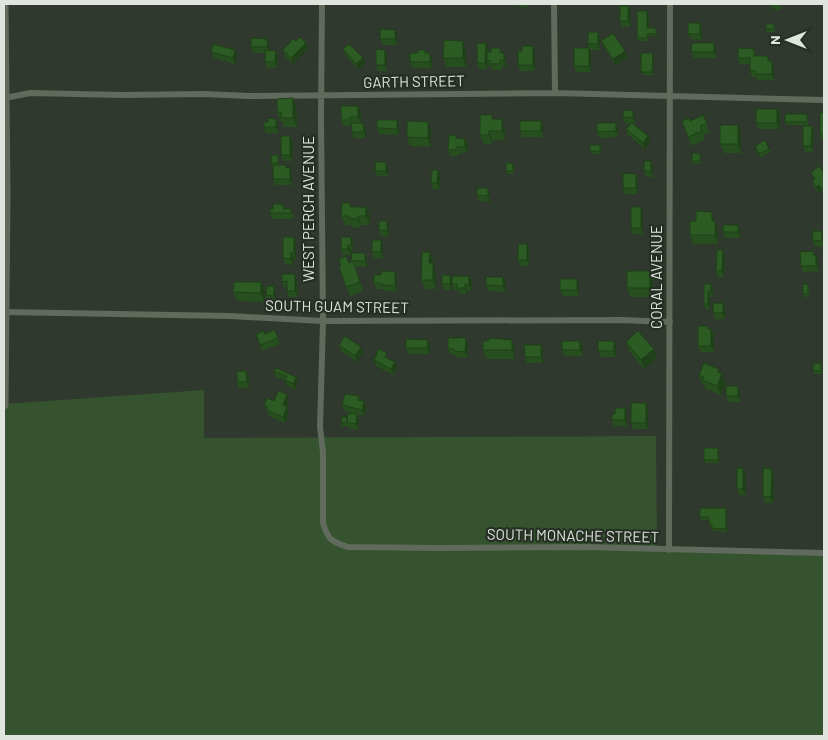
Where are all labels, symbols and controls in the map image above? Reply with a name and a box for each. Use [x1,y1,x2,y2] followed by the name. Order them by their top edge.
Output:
[763,15,813,65] north arrow
[766,35,783,45] text: N
[363,71,465,91] street label: GARTH STREET
[299,136,317,282] street label: WEST PERCH AVENUE
[647,225,665,329] street label: CORAL AVENUE
[265,296,409,316] street label: SOUTH GUAM STREET
[487,524,659,546] street label: SOUTH MONACHE STREET

